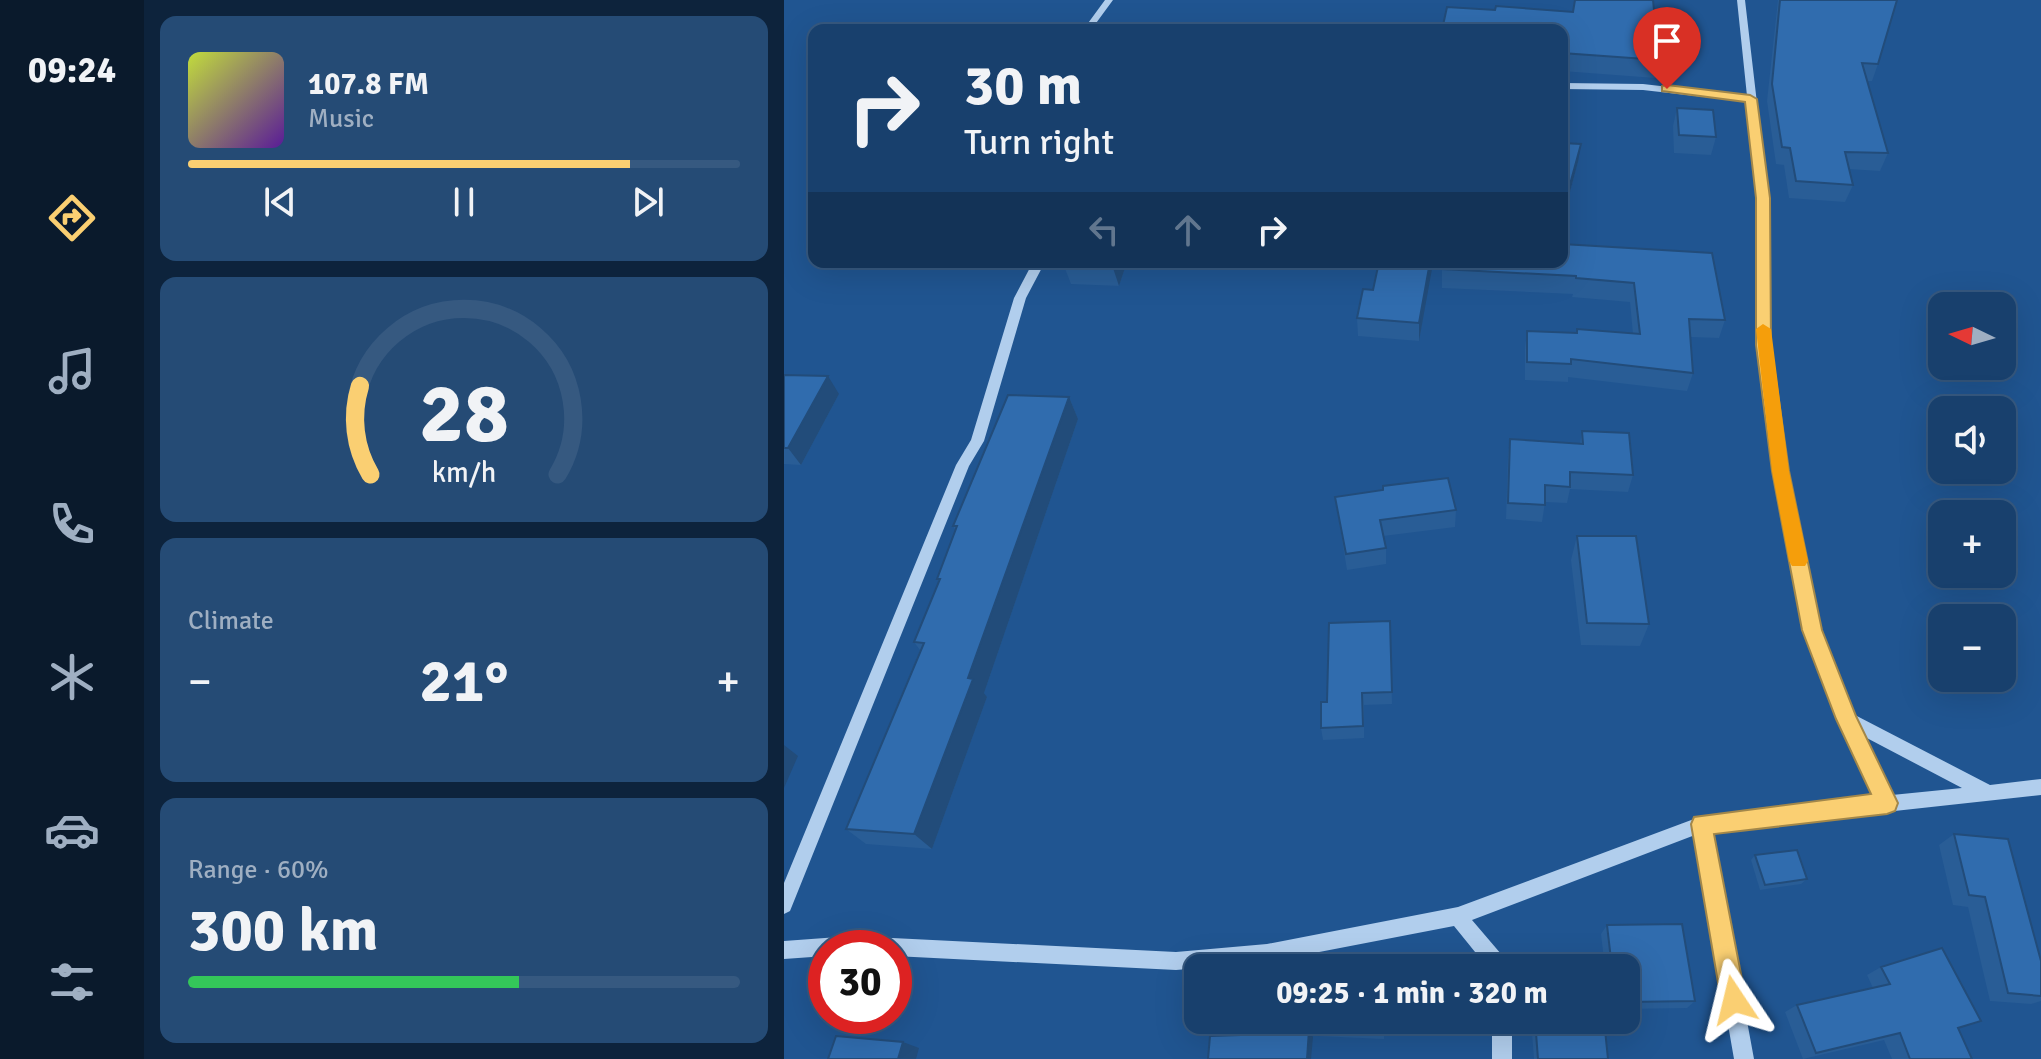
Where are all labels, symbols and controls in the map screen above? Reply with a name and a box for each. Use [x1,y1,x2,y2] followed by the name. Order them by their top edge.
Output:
[1633,7,1701,89] pin
[1645,19,1689,63] icon: arrive
[28,48,116,93] text: 09:24
[964,51,1082,120] text: 30 m
[832,56,936,160] icon: right
[308,66,429,103] text: 107.8 FM
[308,103,374,135] text: Music
[964,120,1114,165] text: Turn right
[258,180,302,224] icon: previous
[442,180,486,224] icon: pause
[626,180,670,224] icon: next
[44,190,100,246] icon: directions
[1082,208,1126,252] icon: left
[1166,208,1210,252] icon: ahead
[1250,208,1294,252] icon: right
[1928,292,2016,380] north arrow
[1928,292,2016,692] map controls
[44,343,100,399] icon: music
[419,363,509,465] text: 28
[1928,396,2016,484] button: sound
[432,455,496,490] text: km/h
[44,496,100,552] icon: phone
[1928,500,2016,588] button: +
[1928,604,2016,692] button: −
[188,605,274,637] text: Climate
[420,645,508,719] text: 21°
[44,649,100,705] icon: climate
[188,655,212,709] text: −
[716,655,740,709] text: +
[44,802,100,858] icon: car
[188,854,329,886] text: Range · 60%
[188,894,378,968] text: 300 km
[808,930,912,1034] speed limit sign: 30
[44,954,100,1010] icon: filters
[1692,958,1776,1042] position arrow
[1276,975,1548,1012] text: 09:25 · 1 min · 320 m

